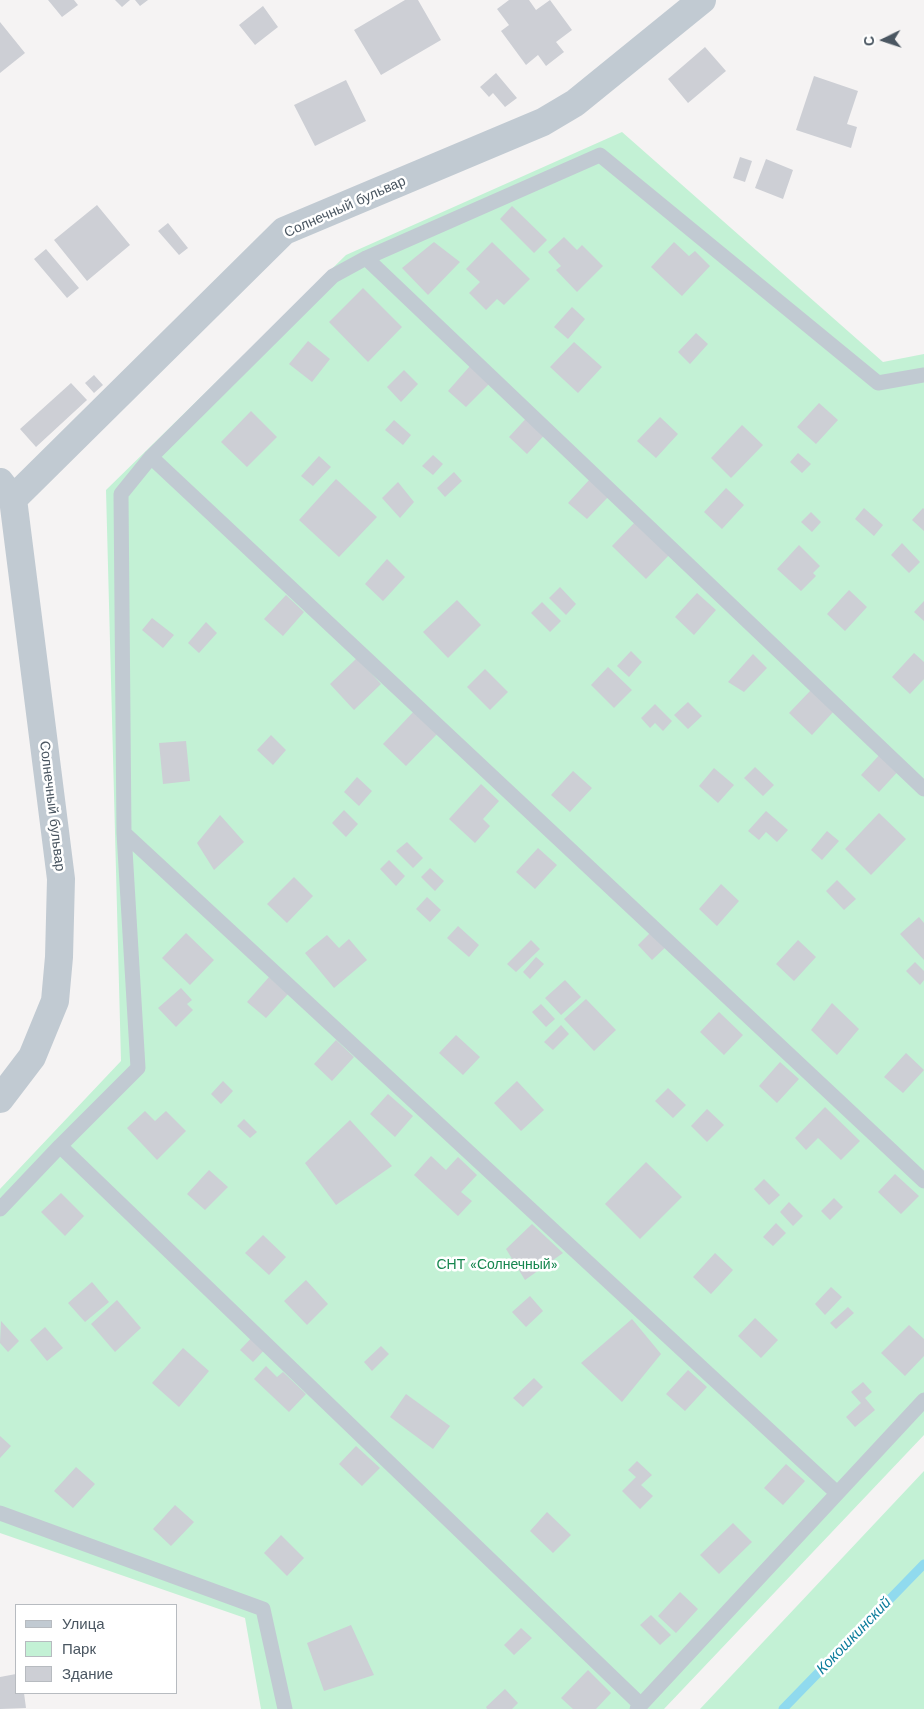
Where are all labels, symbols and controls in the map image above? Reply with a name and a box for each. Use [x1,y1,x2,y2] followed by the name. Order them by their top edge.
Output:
[859,15,909,65] north arrow
[861,35,877,47] text: С
[282,173,408,241] street label: Солнечный бульвар
[36,740,68,872] street label: Солнечный бульвар
[436,1257,558,1273] park label: СНТ «Солнечный»
[813,1594,895,1678] water label: Кокошкинский
[15,1604,178,1694] legend
[62,1615,105,1633] text: Улица
[62,1640,96,1658] text: Парк
[62,1665,113,1683] text: Здание

